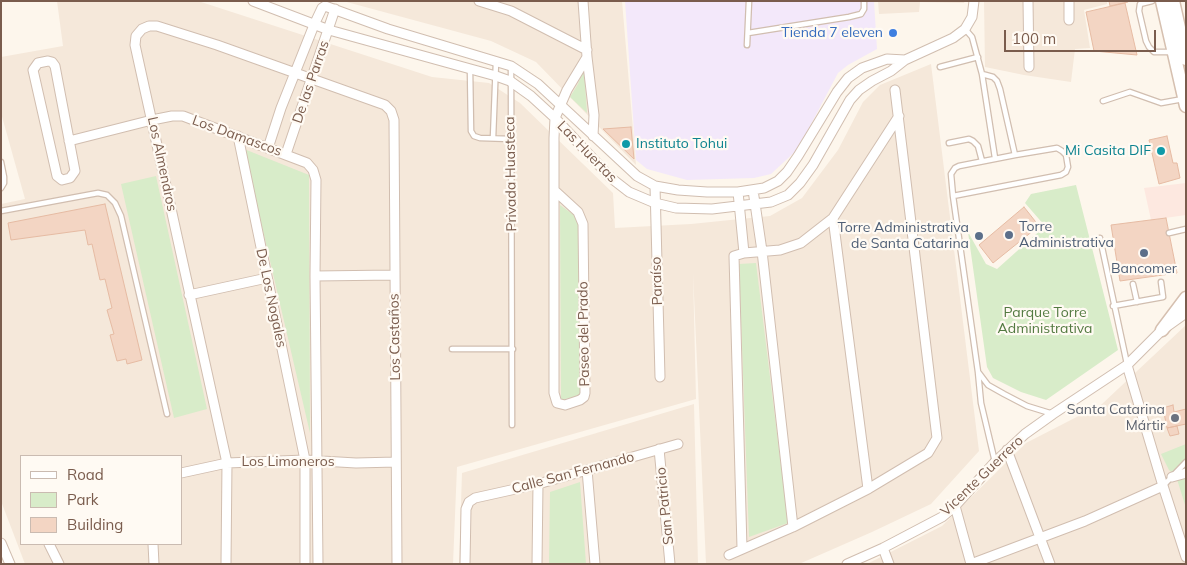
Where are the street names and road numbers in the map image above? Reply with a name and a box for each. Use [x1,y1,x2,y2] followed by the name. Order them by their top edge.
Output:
[289,38,333,126] street label: De las Parras
[190,112,284,160] street label: Los Damascos
[144,115,180,213] street label: Los Almendros
[502,116,520,232] street label: Privada Huasteca
[554,118,620,186] street label: Las Huertas
[252,247,290,349] street label: De Los Nogales
[648,256,666,306] street label: Paraíso
[575,281,593,387] street label: Paseo del Prado
[386,293,404,381] street label: Los Castaños
[937,432,1027,520] street label: Vicente Guerrero
[510,449,636,497] street label: Calle San Fernando
[241,454,335,470] street label: Los Limoneros
[653,466,677,546] street label: San Patricio

